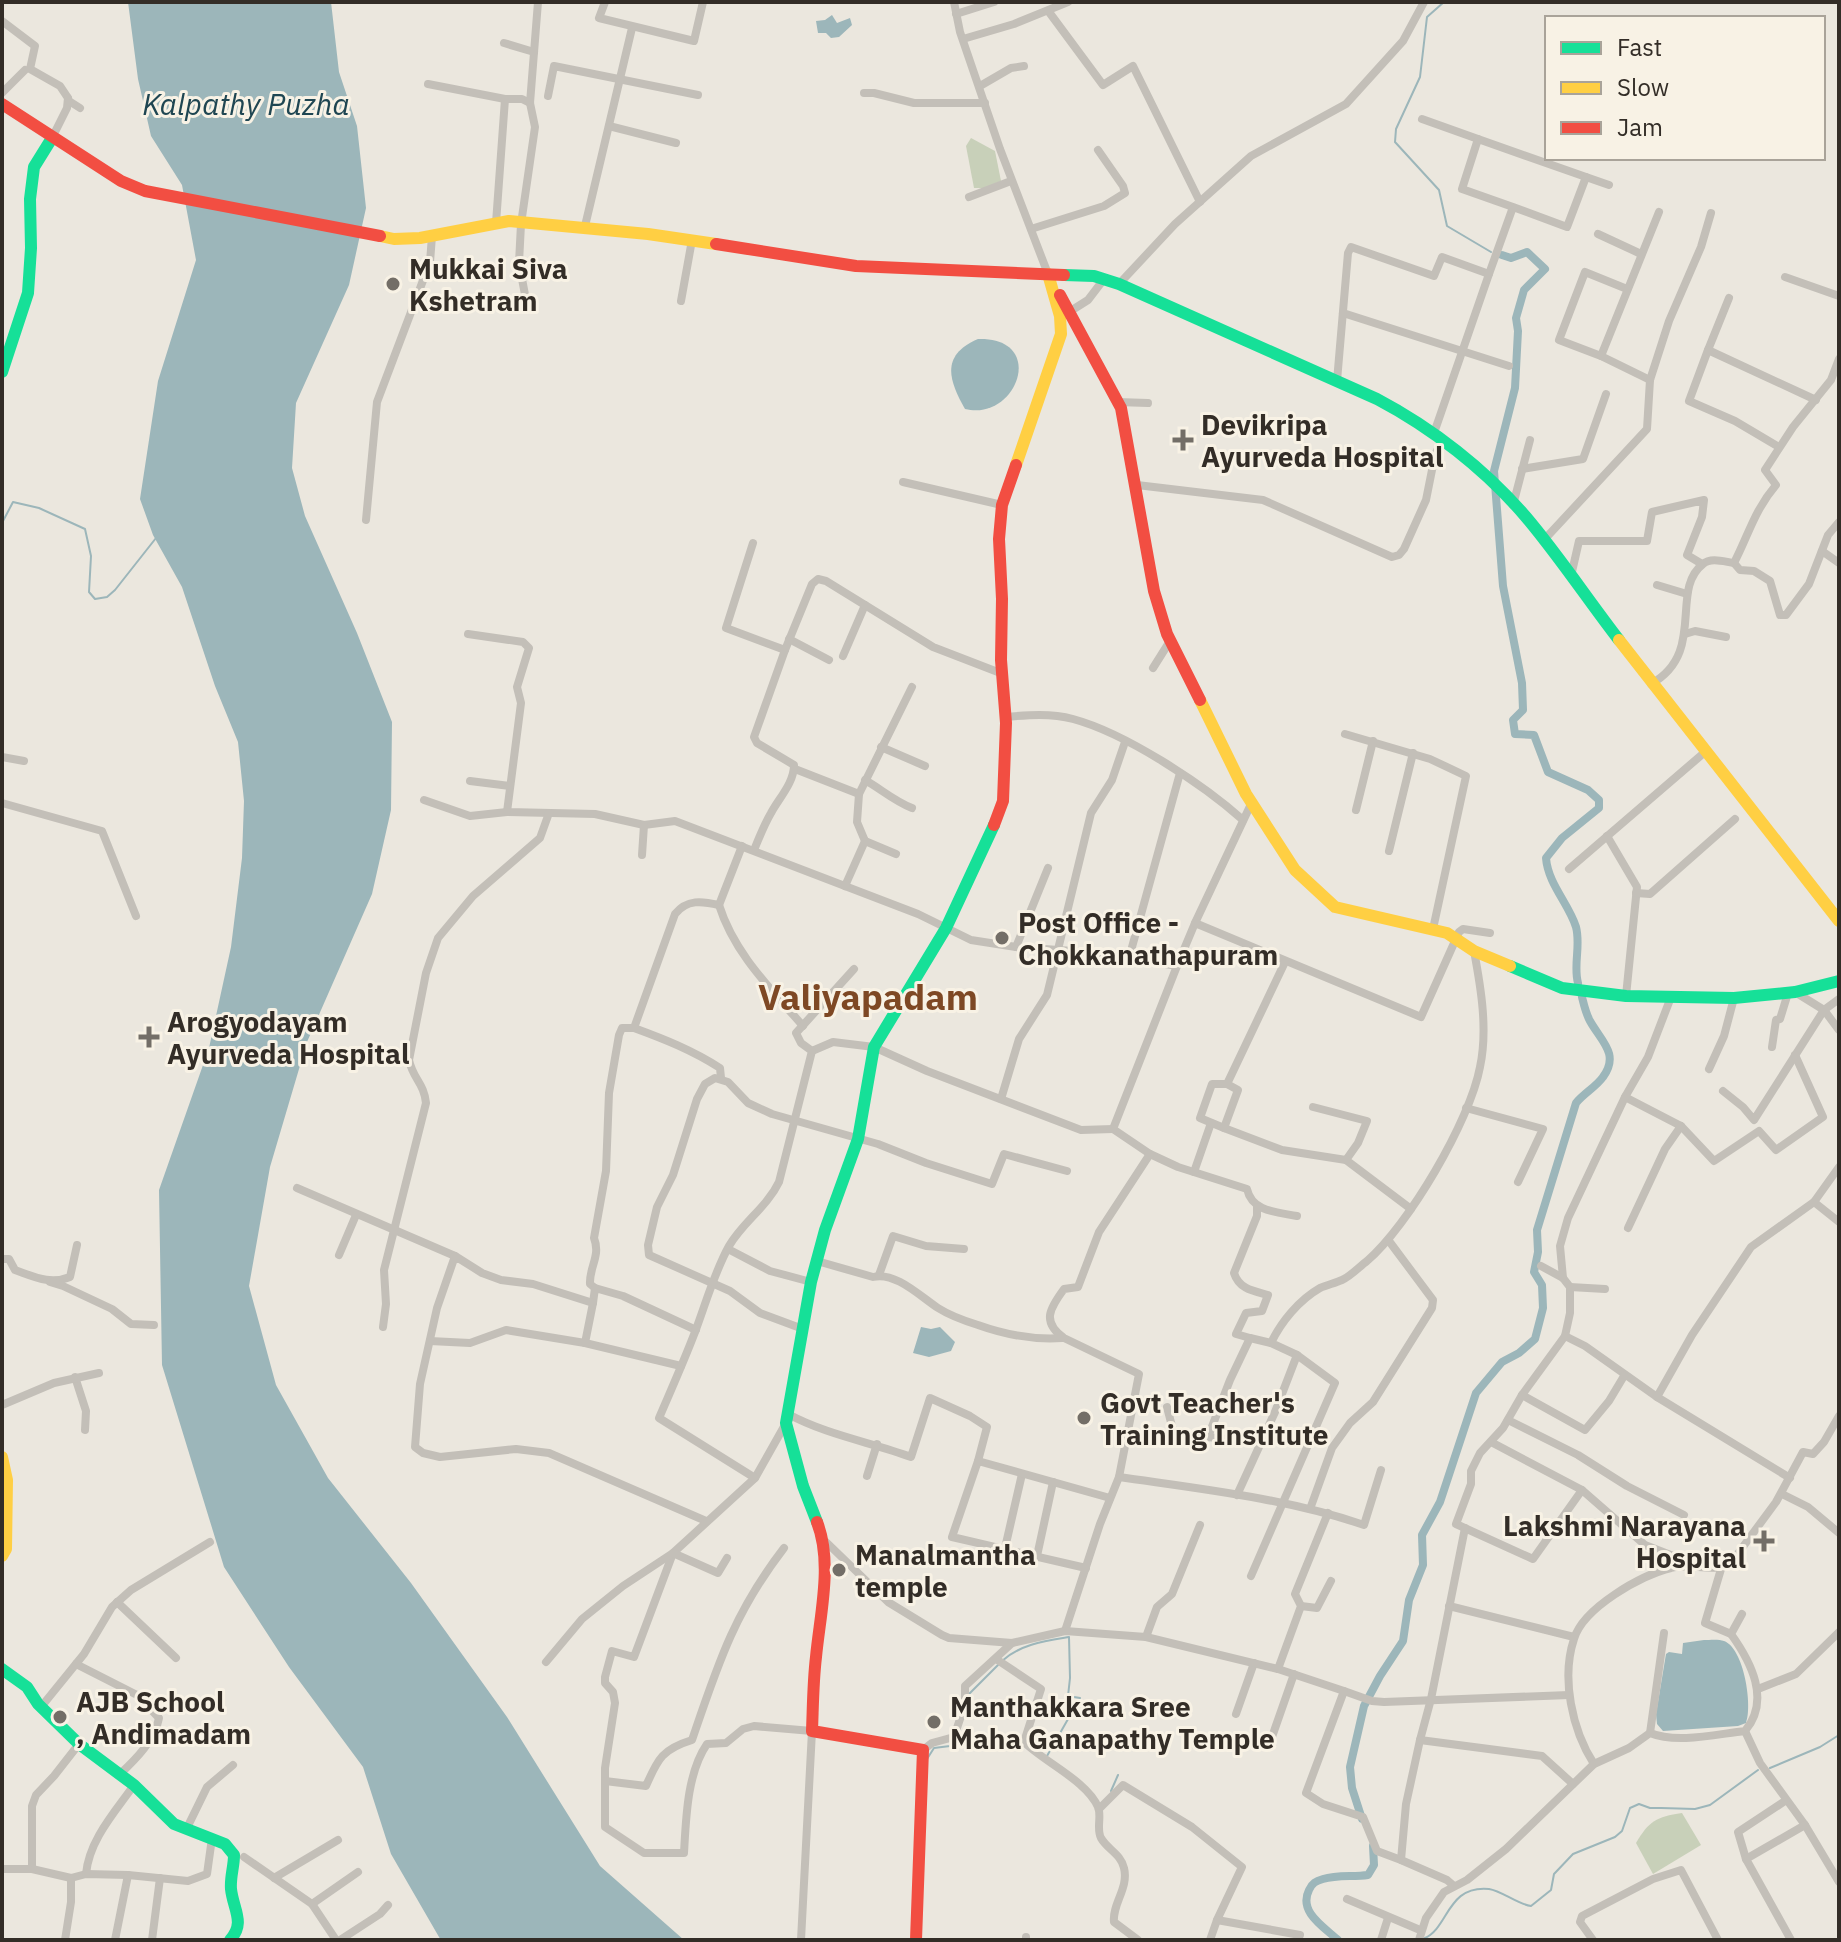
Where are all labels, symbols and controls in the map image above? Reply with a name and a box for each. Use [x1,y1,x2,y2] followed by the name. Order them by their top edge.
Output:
[1545,16,1825,160] legend
[1617,31,1662,63] text: Fast
[1617,71,1669,103] text: Slow
[142,84,350,123] water label: Kalpathy Puzha
[1617,111,1663,143] text: Jam
[409,250,568,319] place label: Mukkai Siva Kshetram
[384,275,402,293] marker: Mukkai Siva Kshetram
[1201,406,1443,475] place label: Devikripa Ayurveda Hospital
[1172,429,1194,451] marker: Devikripa Ayurveda Hospital
[1018,904,1278,973] place label: Post Office - Chokkanathapuram
[993,929,1011,947] marker: Post Office - Chokkanathapuram
[758,973,978,1020] district label: Valiyapadam
[167,1003,409,1072] place label: Arogyodayam Ayurveda Hospital
[138,1026,160,1048] marker: Arogyodayam Ayurveda Hospital
[1100,1384,1329,1453] place label: Govt Teacher's Training Institute
[1075,1409,1093,1427] marker: Govt Teacher's Training Institute
[1503,1507,1746,1576] place label: Lakshmi Narayana Hospital
[1753,1530,1775,1552] marker: Lakshmi Narayana Hospital
[855,1536,1036,1605] place label: Manalmantha temple
[830,1561,848,1579] marker: Manalmantha temple
[76,1683,251,1752] place label: AJB School , Andimadam
[950,1688,1275,1757] place label: Manthakkara Sree Maha Ganapathy Temple
[51,1708,69,1726] marker: AJB School , Andimadam
[925,1713,943,1731] marker: Manthakkara Sree Maha Ganapathy Temple

